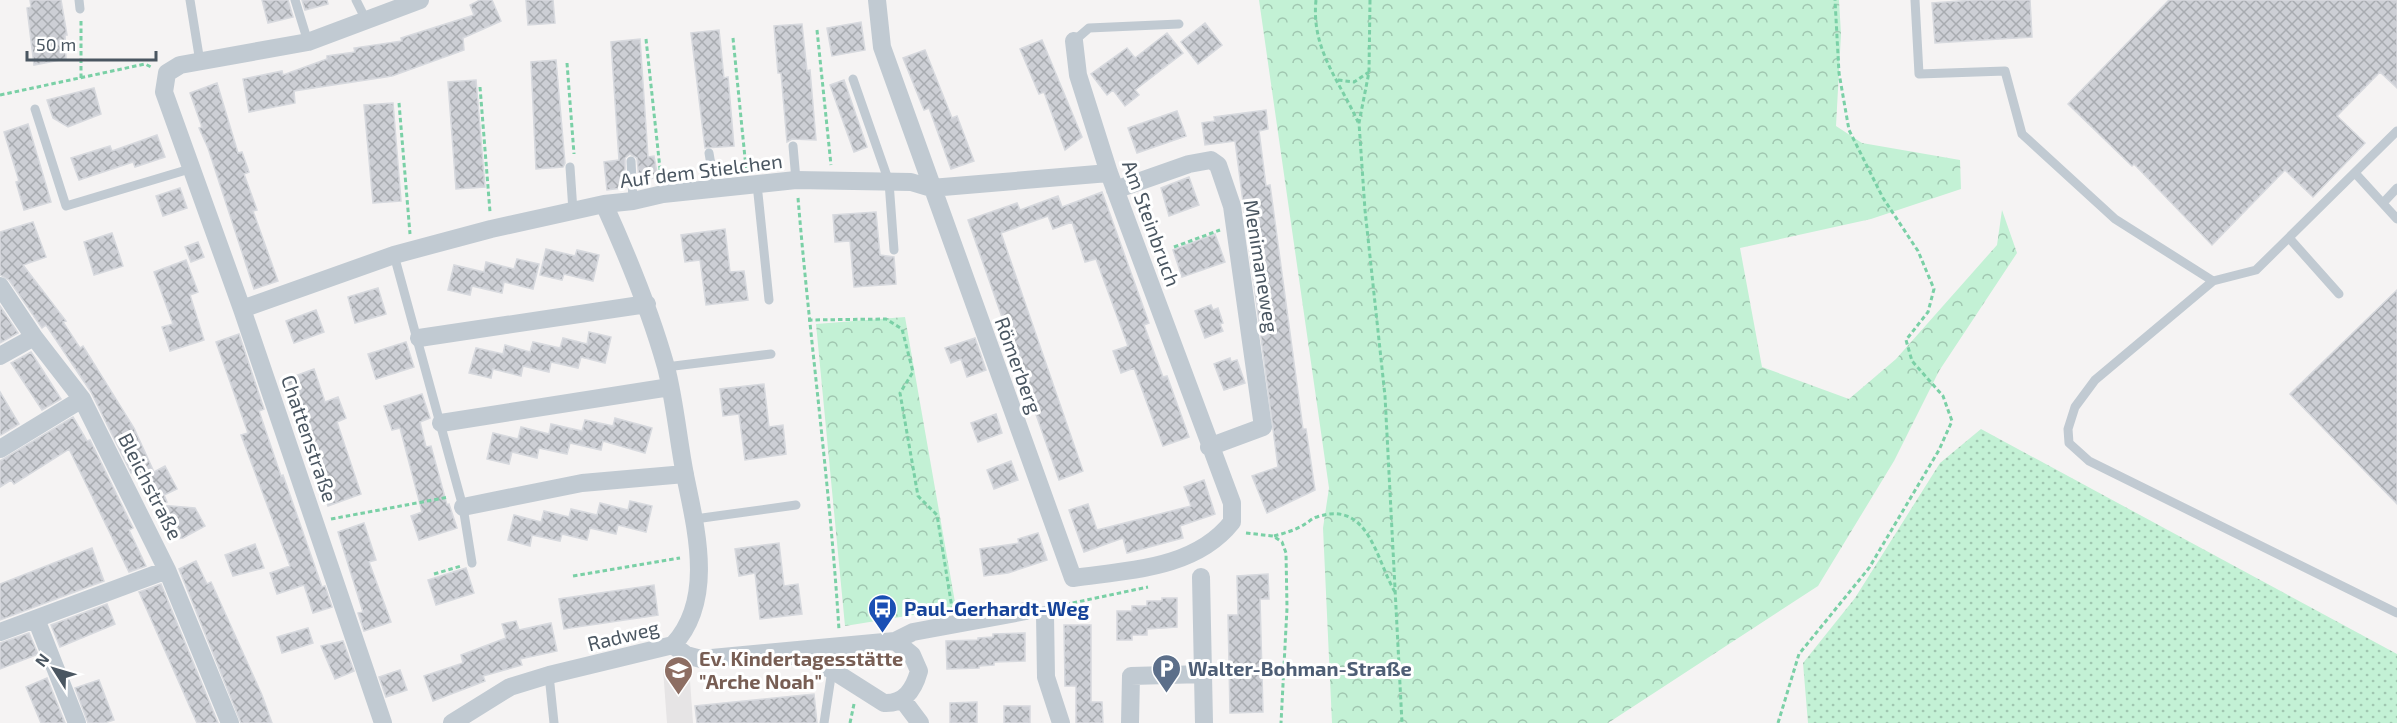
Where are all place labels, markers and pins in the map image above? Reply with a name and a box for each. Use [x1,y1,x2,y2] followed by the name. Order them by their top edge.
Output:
[867,592,899,634] bus stop icon: Paul-Gerhardt-Weg
[904,596,1089,620] place label: Paul-Gerhardt-Weg
[699,646,903,693] place label: Ev. Kindertagesstätte "Arche Noah"
[1151,652,1183,694] parking icon: Walter-Bohman-Straße
[662,654,694,696] school or university icon: Ev. Kindertagesstätte "Arche Noah"
[1188,656,1412,680] place label: Walter-Bohman-Straße

